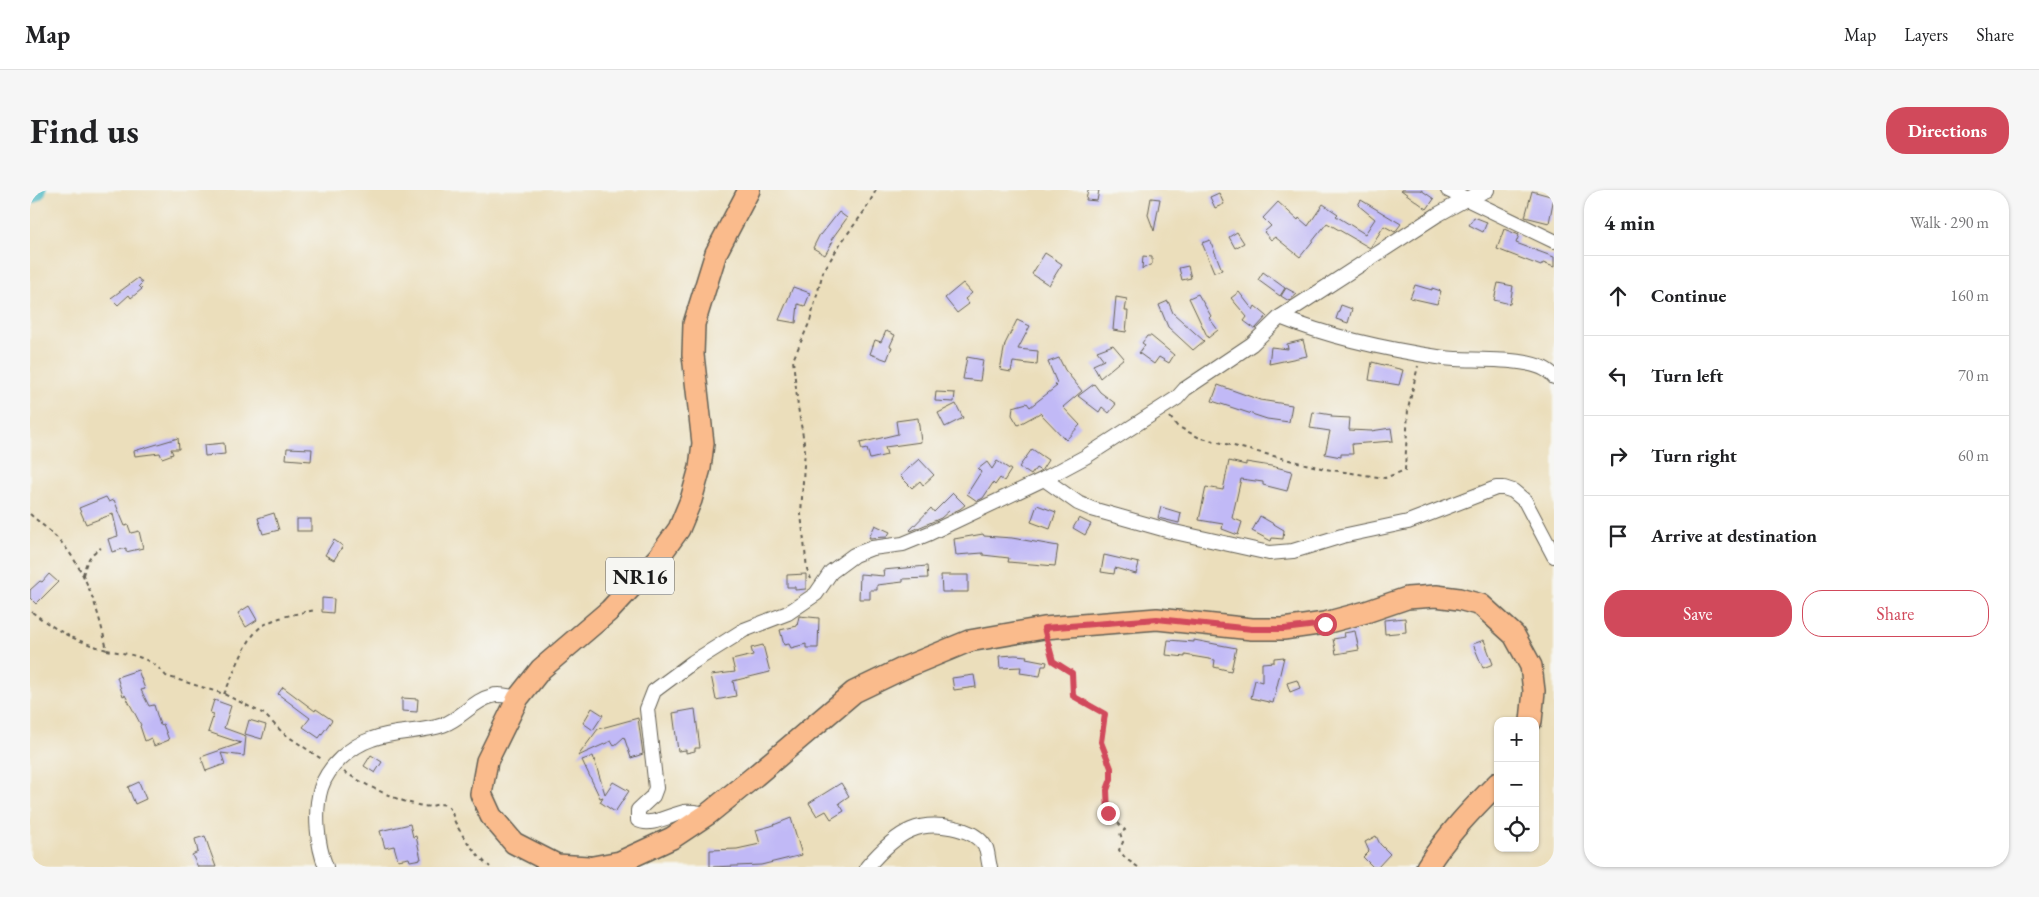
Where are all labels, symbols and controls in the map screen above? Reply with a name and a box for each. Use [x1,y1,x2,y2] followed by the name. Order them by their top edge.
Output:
[25,19,70,50] text: Map
[1844,23,1876,46] text: Map
[1904,23,1948,46] text: Layers
[1976,23,2014,46] text: Share
[1886,107,2009,154] button: Directions
[30,108,139,153] text: Find us
[1604,209,1655,236] text: 4 min
[1910,212,1989,233] text: Walk · 290 m
[1604,282,1632,310] icon: ahead
[1651,283,1726,308] text: Continue
[1950,285,1989,306] text: 160 m
[1604,362,1632,390] icon: left
[1651,363,1723,388] text: Turn left
[1958,365,1989,386] text: 70 m
[1604,442,1632,470] icon: right
[1651,443,1737,468] text: Turn right
[1958,445,1989,466] text: 60 m
[1604,522,1632,550] icon: arrive
[1651,523,1817,548] text: Arrive at destination
[606,558,674,594] road number: NR16
[1604,590,1792,637] button: Save
[1802,590,1989,637] button: Share
[1314,613,1337,636] route start
[1494,717,1539,852] map controls
[1494,717,1539,762] button: +
[1494,762,1539,807] button: −
[1097,802,1120,825] route end
[1494,807,1539,852] button: locate

